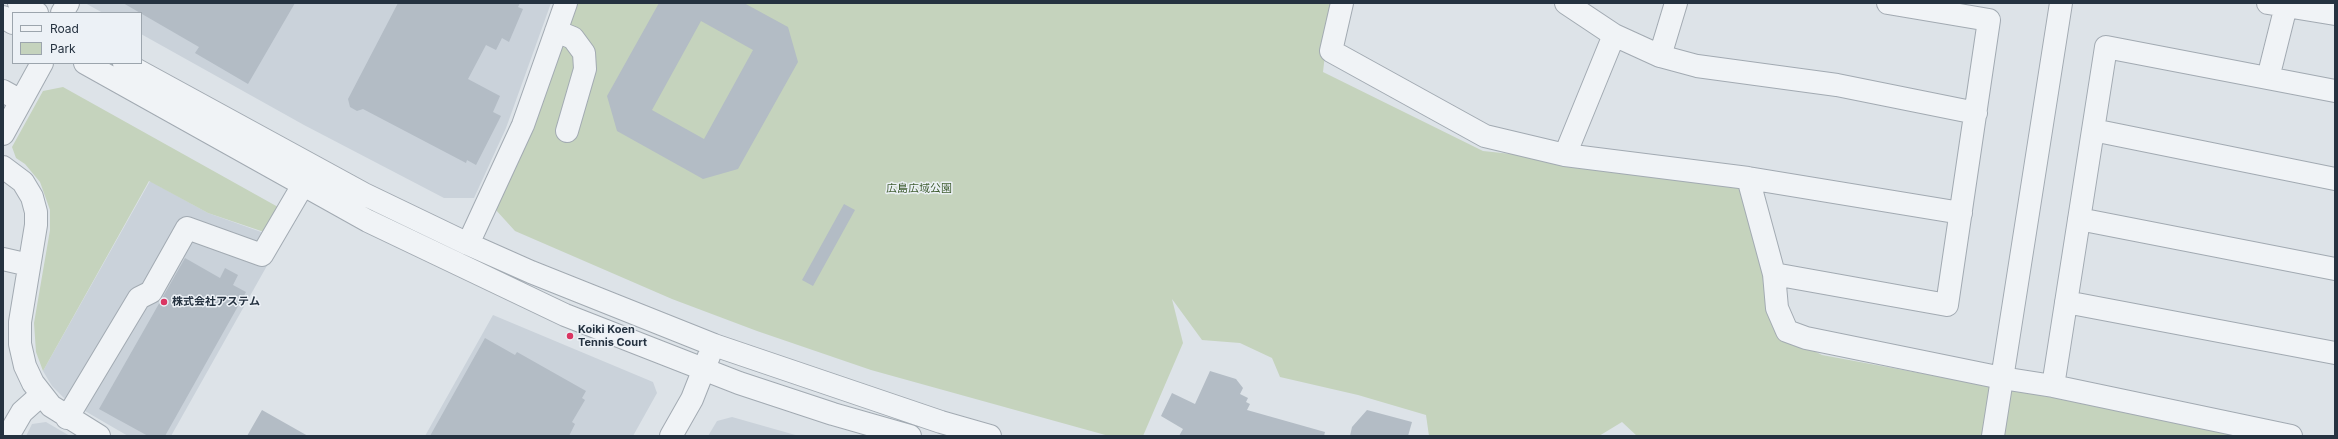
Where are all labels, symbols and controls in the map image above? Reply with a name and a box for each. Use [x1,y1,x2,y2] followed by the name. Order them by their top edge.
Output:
[12,12,142,64] legend
[50,21,79,36] text: Road
[50,41,76,56] text: Park
[886,182,952,196] park label: 広島広域公園
[172,295,260,309] place label: 株式会社アステム
[159,297,169,307] marker: 株式会社アステム
[578,323,647,349] place label: Koiki Koen Tennis Court
[565,331,575,341] marker: Koiki Koen Tennis Court

